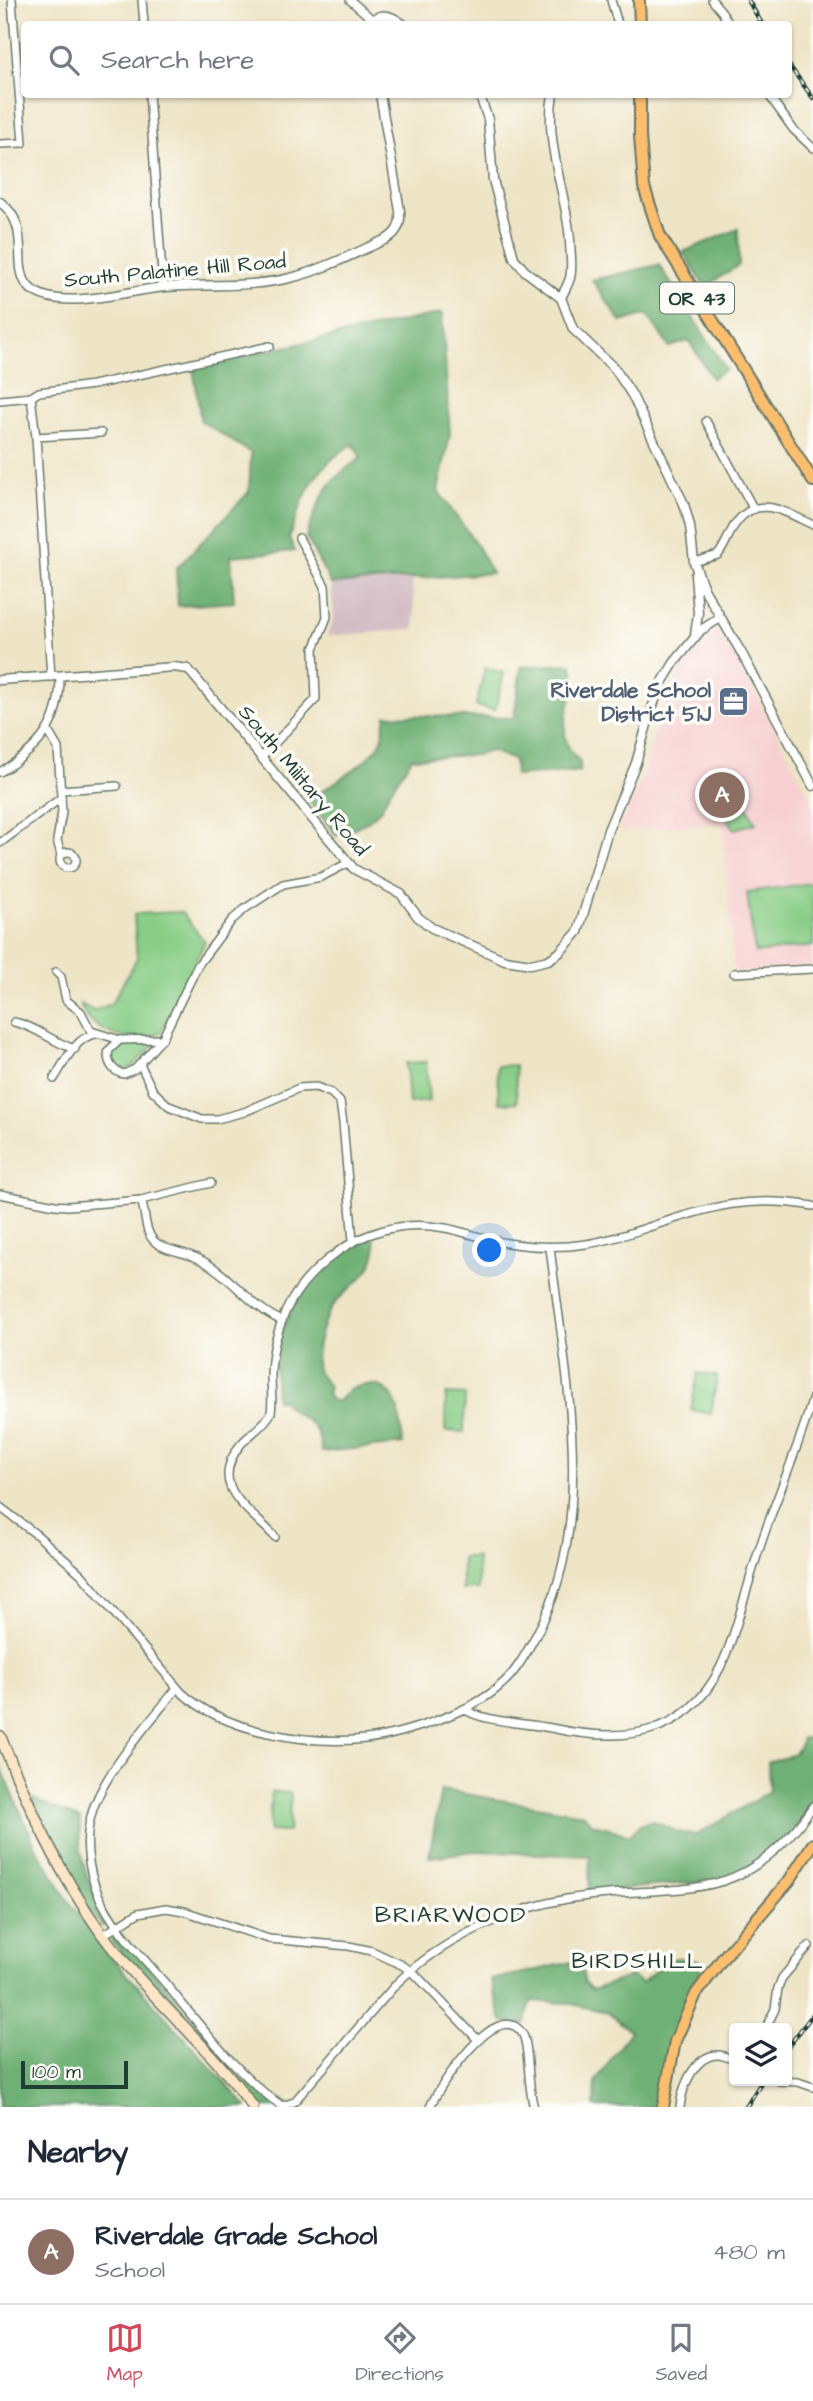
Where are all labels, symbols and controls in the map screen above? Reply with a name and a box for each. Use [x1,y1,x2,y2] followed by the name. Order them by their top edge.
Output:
[21,21,792,98] search box
[45,41,83,79] icon: search
[101,42,254,78] text: Search here
[63,246,287,295] street label: South Palatine Hill Road
[660,282,734,314] road number: OR 43
[550,676,712,729] place label: Riverdale School District 51J
[717,685,751,719] office icon: Riverdale School District 51J
[230,699,376,864] street label: South Military Road
[699,769,745,821] pin: A
[472,1233,506,1267] your location
[375,1899,527,1931] district label: BRIARWOOD
[571,1945,705,1977] district label: BIRDSHILL
[729,2023,792,2086] map controls
[729,2023,792,2086] button: layers
[21,2058,128,2090] scale bar
[32,2059,81,2086] text: 100 m
[28,2132,128,2174] text: Nearby
[95,2218,377,2254] text: Riverdale Grade School
[44,2236,58,2268] text: A
[713,2236,785,2268] text: 480 m
[95,2254,165,2286] text: School
[106,2319,144,2388] tab: Map
[355,2319,444,2388] tab: Directions
[655,2319,707,2388] tab: Saved

